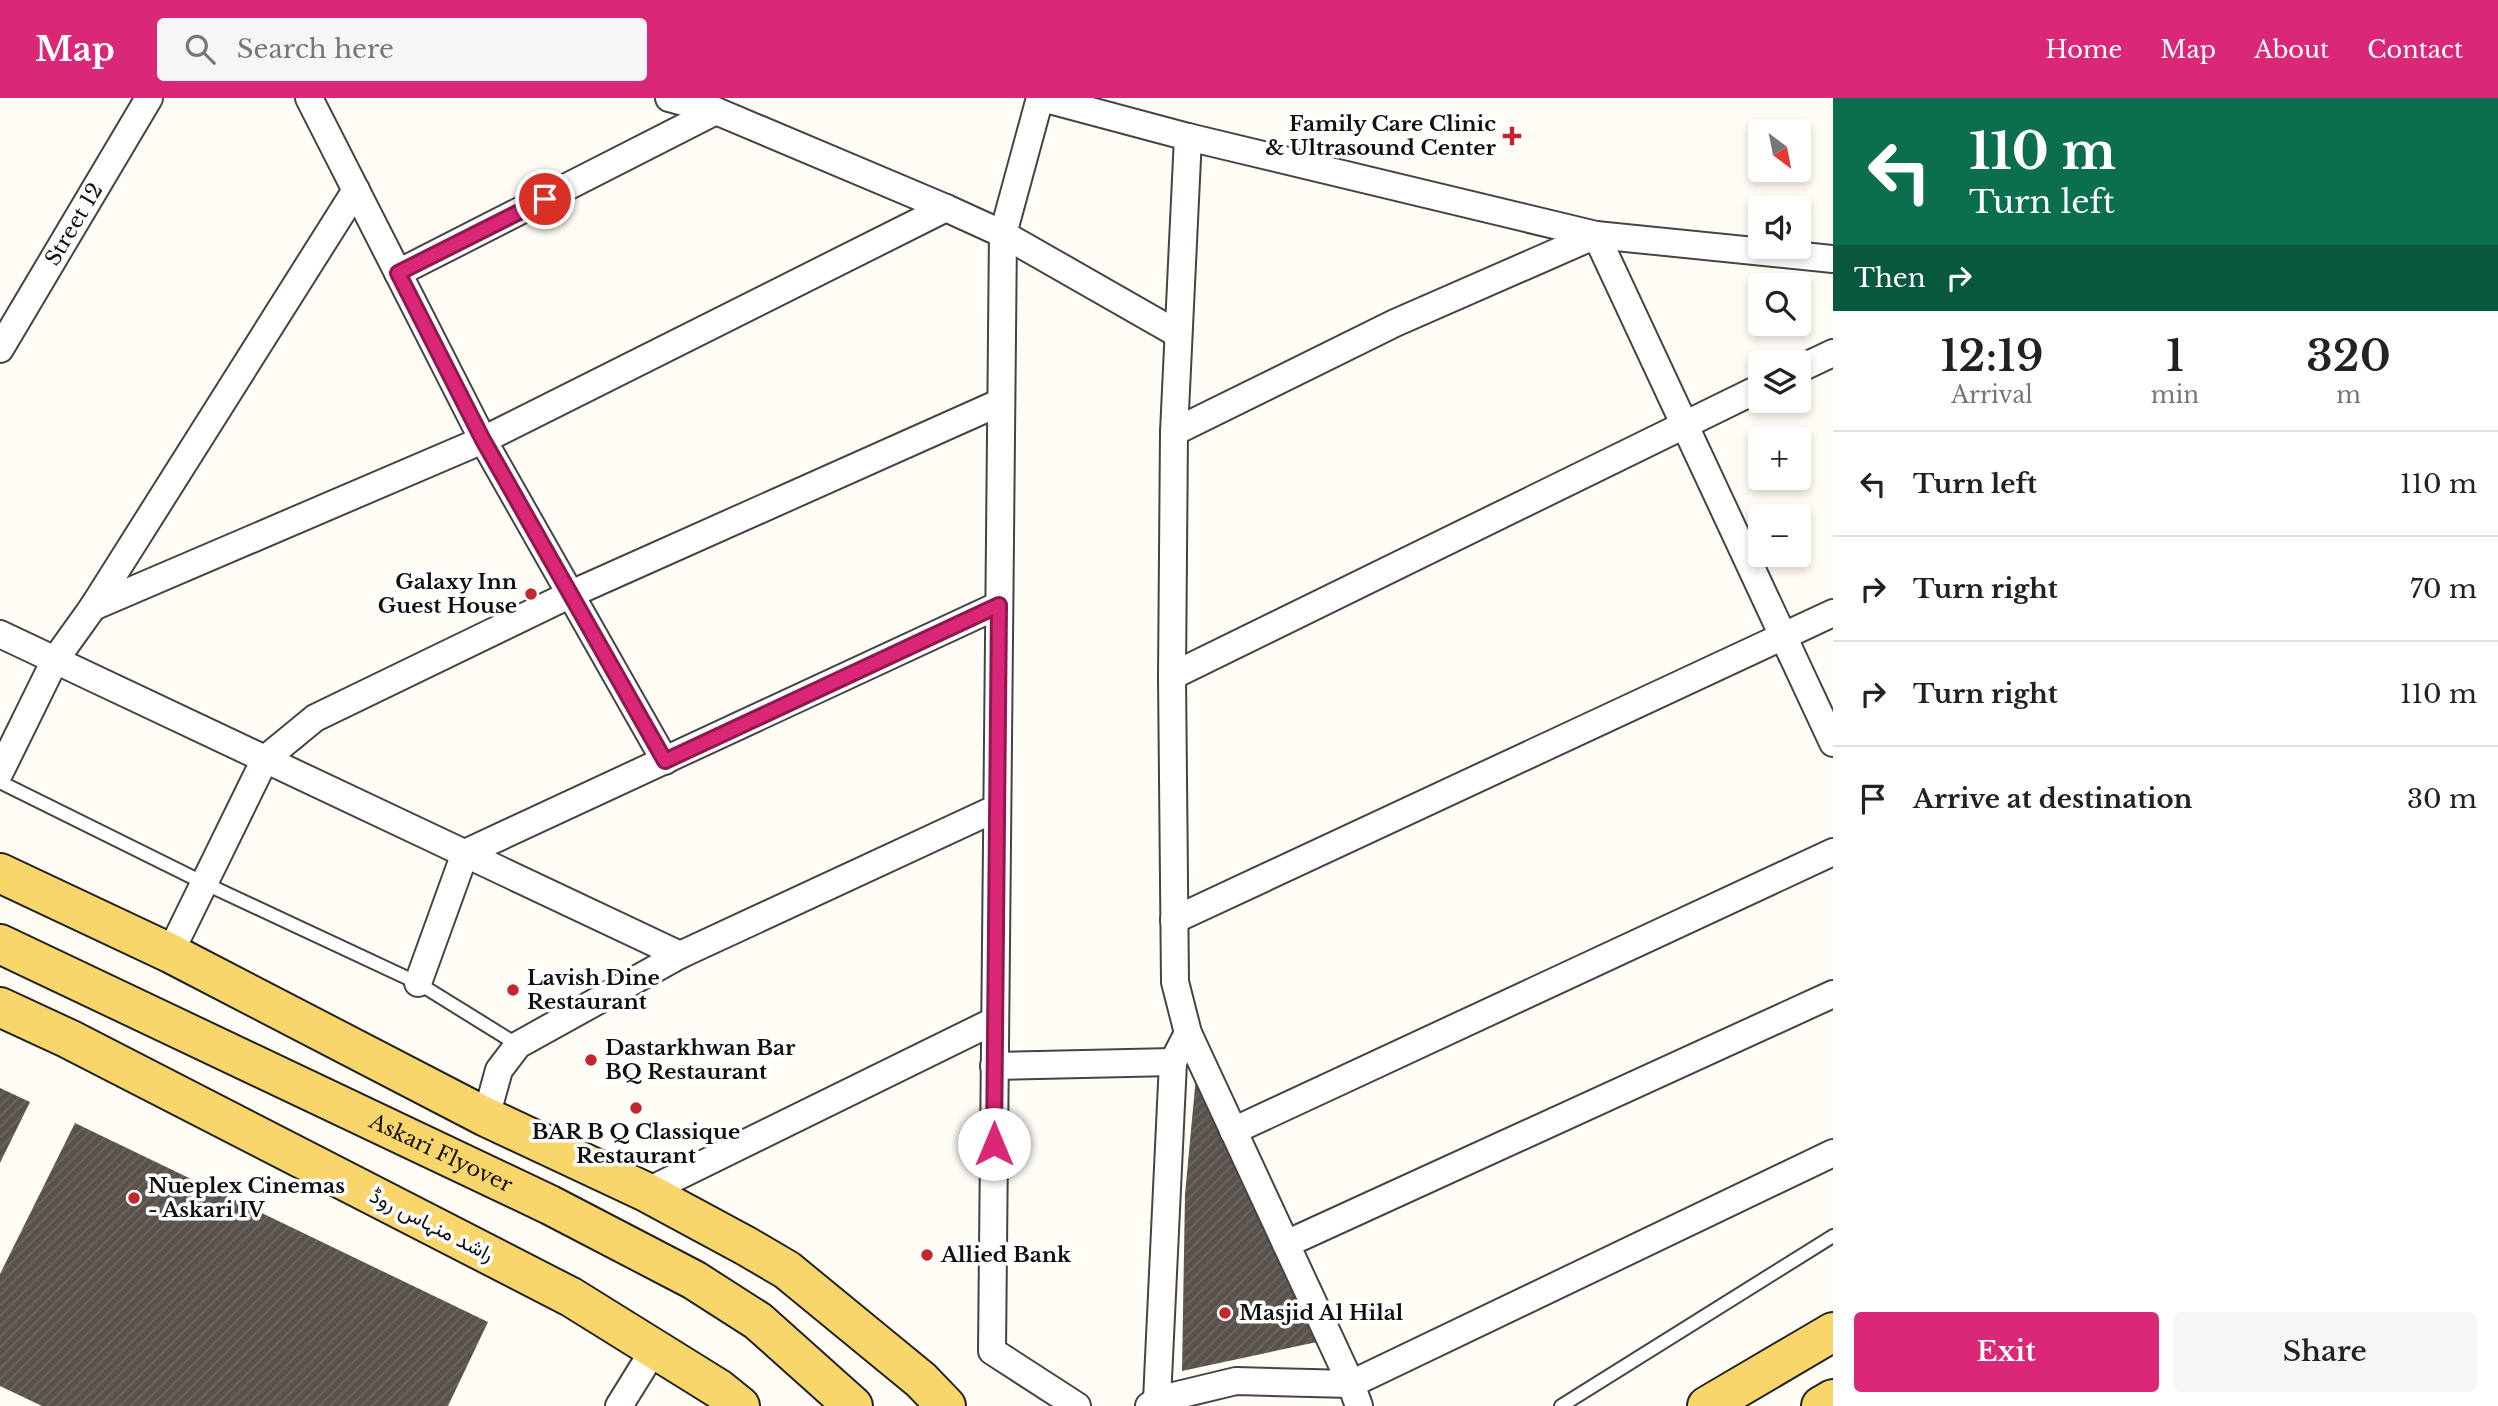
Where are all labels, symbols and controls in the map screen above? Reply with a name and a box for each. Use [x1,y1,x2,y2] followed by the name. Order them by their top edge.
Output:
[157,18,647,81] search box
[35,29,115,70] text: Map
[181,30,219,68] icon: search
[237,33,394,65] text: Search here
[2046,35,2122,64] text: Home
[2160,35,2216,64] text: Map
[2254,35,2329,64] text: About
[2367,35,2463,64] text: Contact
[1265,111,1497,161] place label: Family Care Clinic & Ultrasound Center
[1748,119,1811,182] north arrow
[1748,119,1811,567] map controls
[1969,121,2116,182] text: 110 m
[1502,126,1522,146] marker: Family Care Clinic & Ultrasound Center
[1854,126,1945,217] icon: left
[515,169,575,229] pin
[39,178,109,270] street label: Street 12
[526,180,564,218] icon: arrive
[1969,182,2115,222] text: Turn left
[1748,196,1811,259] button: sound
[1940,259,1978,297] icon: right
[1854,262,1926,294] text: Then
[1748,273,1811,336] button: search
[1940,330,2044,382] text: 12:19
[2166,330,2184,382] text: 1
[2306,330,2391,382] text: 320
[1748,350,1811,413] button: layers
[1951,381,2033,409] text: Arrival
[2151,381,2199,409] text: min
[2336,381,2361,409] text: m
[1748,427,1811,490] button: +
[1854,465,1892,503] icon: left
[1913,468,2037,500] text: Turn left
[2400,468,2477,500] text: 110 m
[1748,504,1811,567] button: −
[378,569,517,619] place label: Galaxy Inn Guest House
[1854,570,1892,608] icon: right
[1913,573,2058,605] text: Turn right
[2410,573,2477,605] text: 70 m
[523,586,539,602] marker: Galaxy Inn Guest House
[1854,675,1892,713] icon: right
[1913,678,2058,710] text: Turn right
[2400,678,2477,710] text: 110 m
[1854,780,1892,818] icon: arrive
[1913,783,2193,815] text: Arrive at destination
[2407,783,2477,815] text: 30 m
[527,965,660,1015] place label: Lavish Dine Restaurant
[505,982,521,998] marker: Lavish Dine Restaurant
[605,1035,796,1085] place label: Dastarkhwan Bar BQ Restaurant
[583,1052,599,1068] marker: Dastarkhwan Bar BQ Restaurant
[628,1100,644,1116] marker: BAR B Q Classique Restaurant
[957,1107,1031,1181] position arrow
[364,1108,517,1198] street label: Askari Flyover
[532,1119,740,1169] place label: BAR B Q Classique Restaurant
[148,1173,345,1223] place label: Nueplex Cinemas - Askari IV
[366,1183,498,1267] street label: راشد منہاس روڈ
[126,1190,142,1206] marker: Nueplex Cinemas - Askari IV
[940,1242,1072,1268] place label: Allied Bank
[919,1247,935,1263] marker: Allied Bank
[1239,1300,1404,1326] place label: Masjid Al Hilal
[1217,1305,1233,1321] marker: Masjid Al Hilal
[1854,1312,2159,1392] button: Exit
[2173,1312,2477,1392] button: Share

